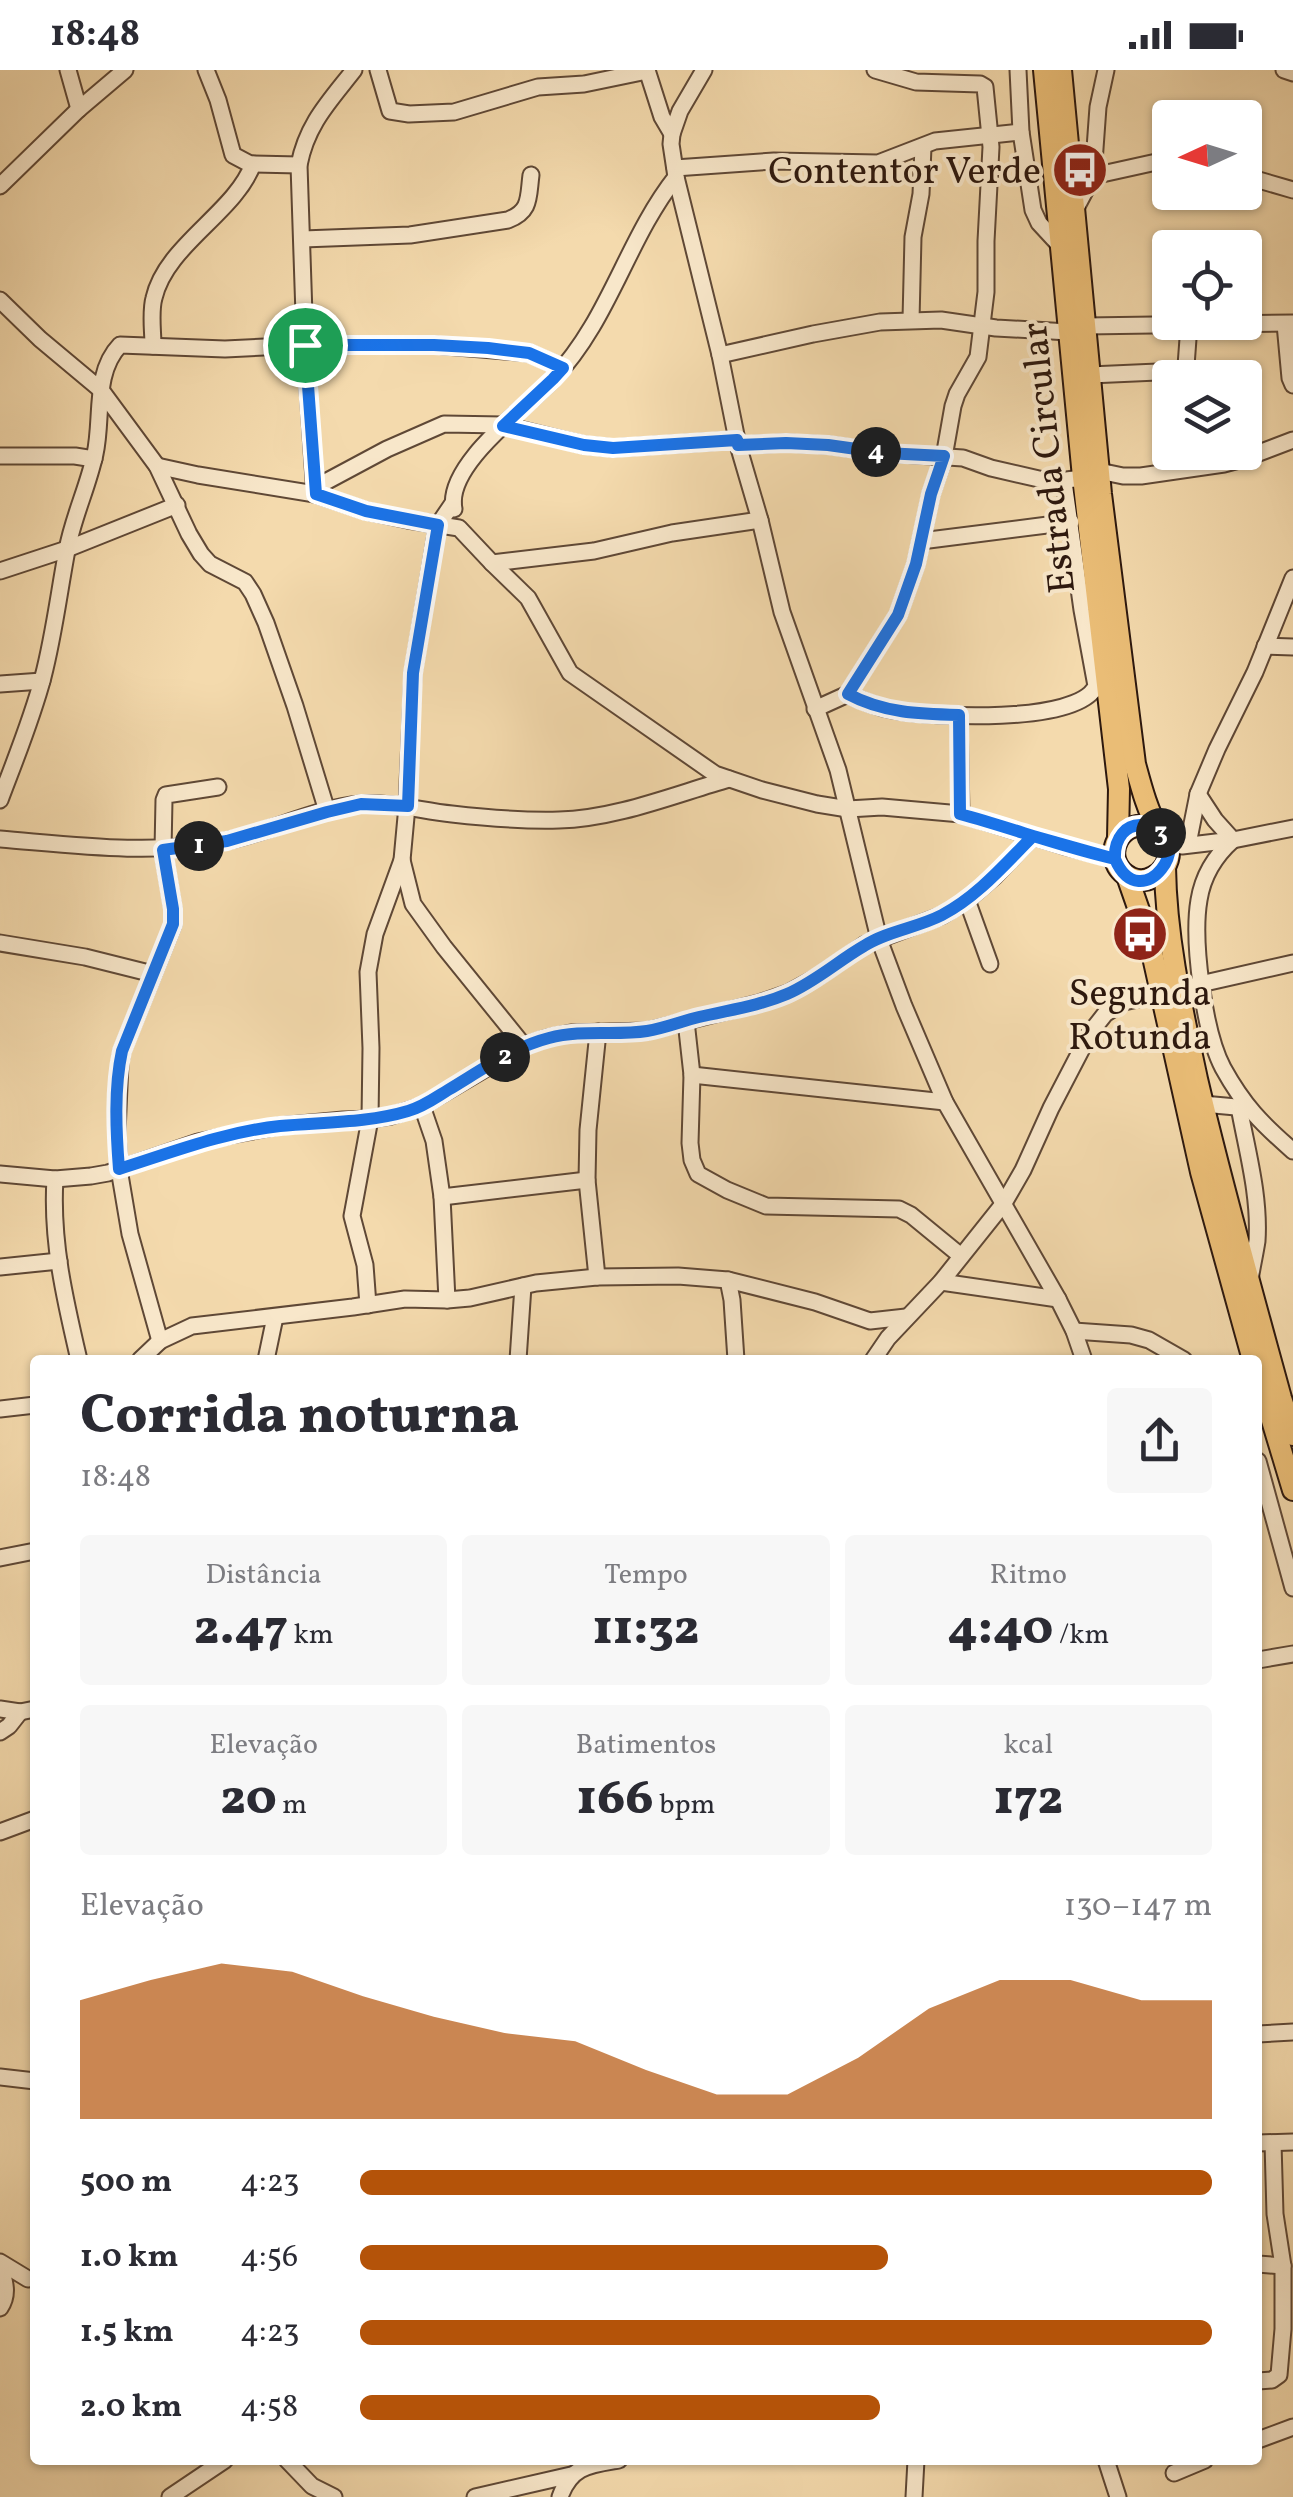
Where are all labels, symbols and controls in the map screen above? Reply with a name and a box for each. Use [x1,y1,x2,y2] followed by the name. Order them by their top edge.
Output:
[50,9,140,62] text: 18:48
[1152,100,1262,210] north arrow
[1152,100,1262,470] map controls
[1050,140,1110,200] bus stop icon: Contentor Verde
[768,147,1041,200] place label: Contentor Verde
[1152,230,1262,340] button: locate
[263,303,348,388] pin
[278,318,333,373] icon: arrive
[1010,320,1091,596] street label: Estrada Circular
[1152,360,1262,470] button: layers
[851,427,901,477] pin: 4
[868,432,884,471] text: 4
[1136,808,1186,858] pin: 3
[1154,813,1168,852] text: 3
[174,821,224,871] pin: 1
[193,826,205,865] text: 1
[1110,904,1170,964] bus stop icon: Segunda Rotunda
[1068,969,1212,1066] place label: Segunda Rotunda
[480,1032,530,1082] pin: 2
[498,1037,512,1076] text: 2
[80,1380,519,1456] text: Corrida noturna
[1107,1388,1212,1493] button: share
[80,1456,151,1500] text: 18:48
[206,1556,322,1595] text: Distância
[604,1556,688,1595] text: Tempo
[990,1556,1067,1595] text: Ritmo
[194,1595,288,1665] text: 2.47
[593,1595,699,1665] text: 11:32
[947,1595,1053,1665] text: 4:40
[288,1616,334,1655] text: km
[1053,1616,1109,1655] text: /km
[210,1726,318,1765] text: Elevação
[576,1726,716,1765] text: Batimentos
[1003,1726,1053,1765] text: kcal
[220,1765,277,1835] text: 20
[577,1765,654,1835] text: 166
[994,1765,1063,1835] text: 172
[277,1786,307,1825] text: m
[654,1786,715,1825] text: bpm
[80,1885,204,1929] text: Elevação
[1064,1885,1212,1929] text: 130–147 m
[80,2161,172,2205] text: 500 m
[240,2161,299,2205] text: 4:23
[80,2236,178,2280] text: 1.0 km
[240,2236,298,2280] text: 4:56
[80,2311,174,2355] text: 1.5 km
[240,2311,299,2355] text: 4:23
[80,2386,182,2430] text: 2.0 km
[240,2386,298,2430] text: 4:58

